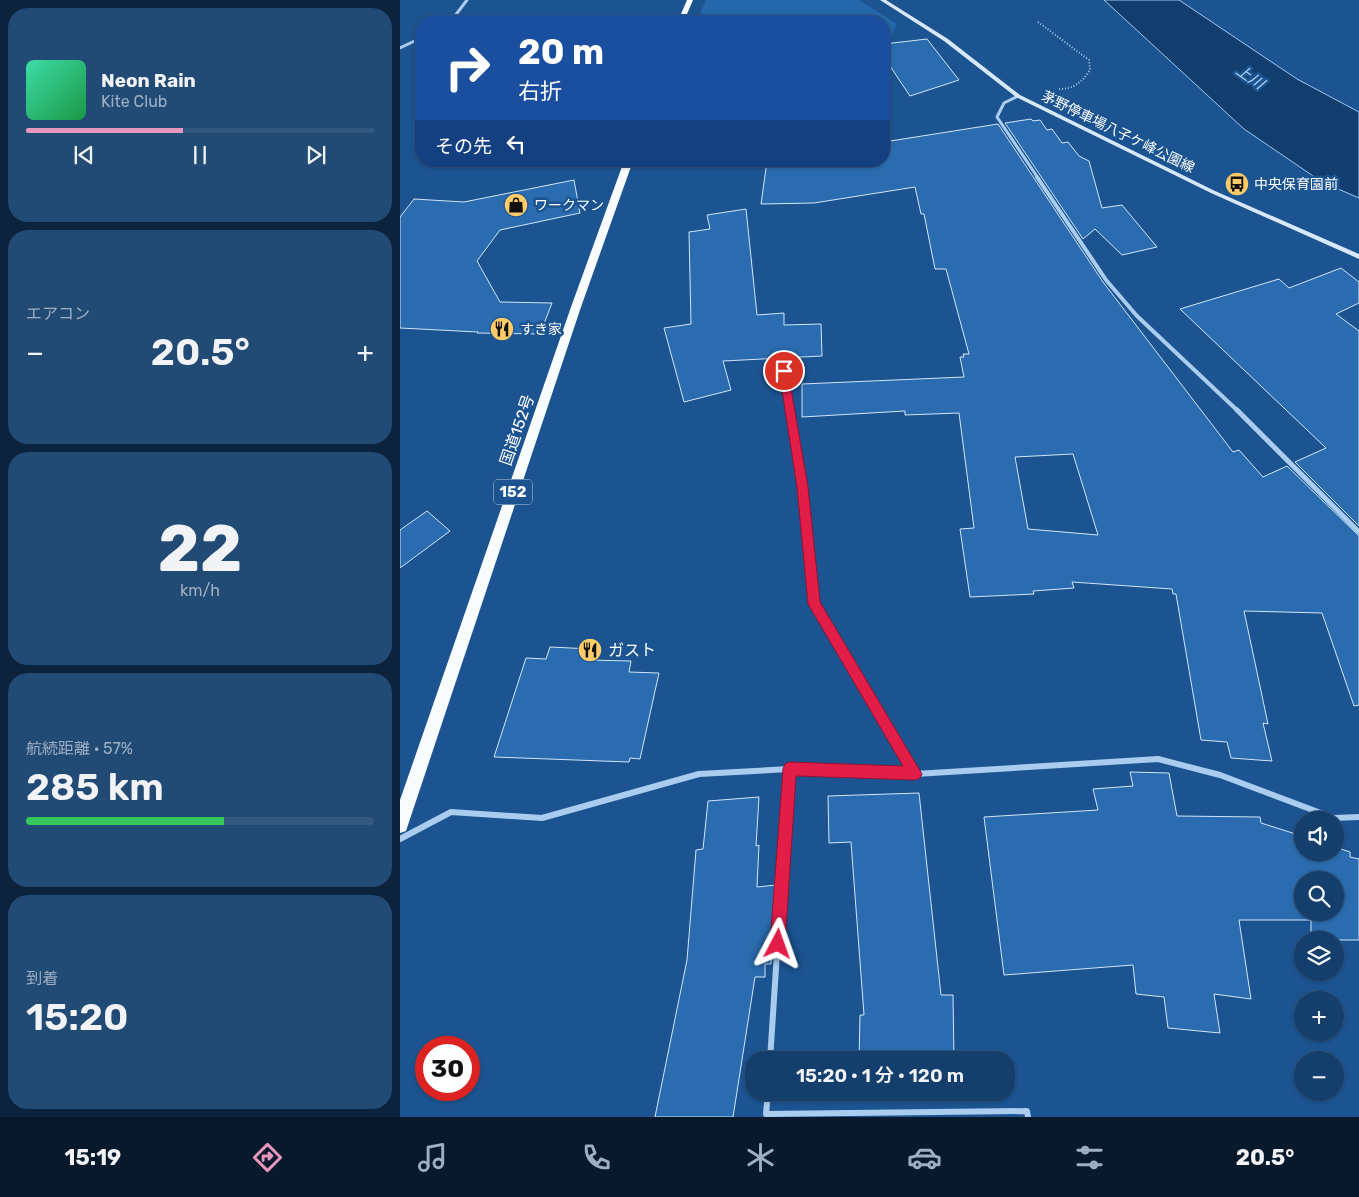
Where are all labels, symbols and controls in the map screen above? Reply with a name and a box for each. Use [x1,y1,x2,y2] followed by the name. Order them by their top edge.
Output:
[518,31,604,73] text: 20 m
[435,35,500,100] icon: right
[1233,61,1269,94] water label: 上川
[101,69,196,92] text: Neon Rain
[518,78,562,105] text: 右折
[1039,88,1197,176] street label: 茅野停車場八子ケ峰公園線
[101,92,167,111] text: Kite Club
[502,130,530,158] icon: left
[435,135,492,158] text: その先
[70,141,98,169] icon: previous
[186,141,214,169] icon: pause
[302,141,330,169] icon: next
[1224,171,1250,197] bus stop icon: 中央保育園前
[1254,176,1338,193] place label: 中央保育園前
[503,192,529,218] shop icon: ワークマン
[534,197,604,214] place label: ワークマン
[26,304,90,323] text: エアコン
[489,316,515,342] restaurant icon: すき家
[520,321,562,338] place label: すき家
[151,329,250,375] text: 20.5°
[26,336,44,369] text: −
[357,336,374,369] text: +
[763,350,805,392] pin
[770,357,798,385] icon: arrive
[496,392,538,468] street label: 国道152号
[494,480,532,504] road number: 152
[158,510,242,587] text: 22
[180,581,220,600] text: km/h
[577,637,603,663] restaurant icon: ガスト
[608,641,656,660] place label: ガスト
[26,739,133,758] text: 航続距離 · 57%
[26,764,164,810] text: 285 km
[1294,811,1344,1101] map controls
[1294,811,1344,861] button: sound
[1294,871,1344,921] button: search
[751,917,803,969] position arrow
[1294,931,1344,981] button: layers
[26,969,58,988] text: 到着
[1294,991,1344,1041] button: +
[26,994,128,1040] text: 15:20
[415,1036,480,1101] speed limit sign: 30
[1294,1051,1344,1101] button: −
[796,1064,964,1087] text: 15:20 · 1 分 · 120 m
[250,1140,285,1175] icon: directions
[415,1140,450,1175] icon: music
[579,1140,614,1175] icon: phone
[743,1140,778,1175] icon: climate
[907,1140,942,1175] icon: car
[1072,1140,1107,1175] icon: filters
[65,1144,121,1171] text: 15:19
[1236,1144,1294,1171] text: 20.5°

